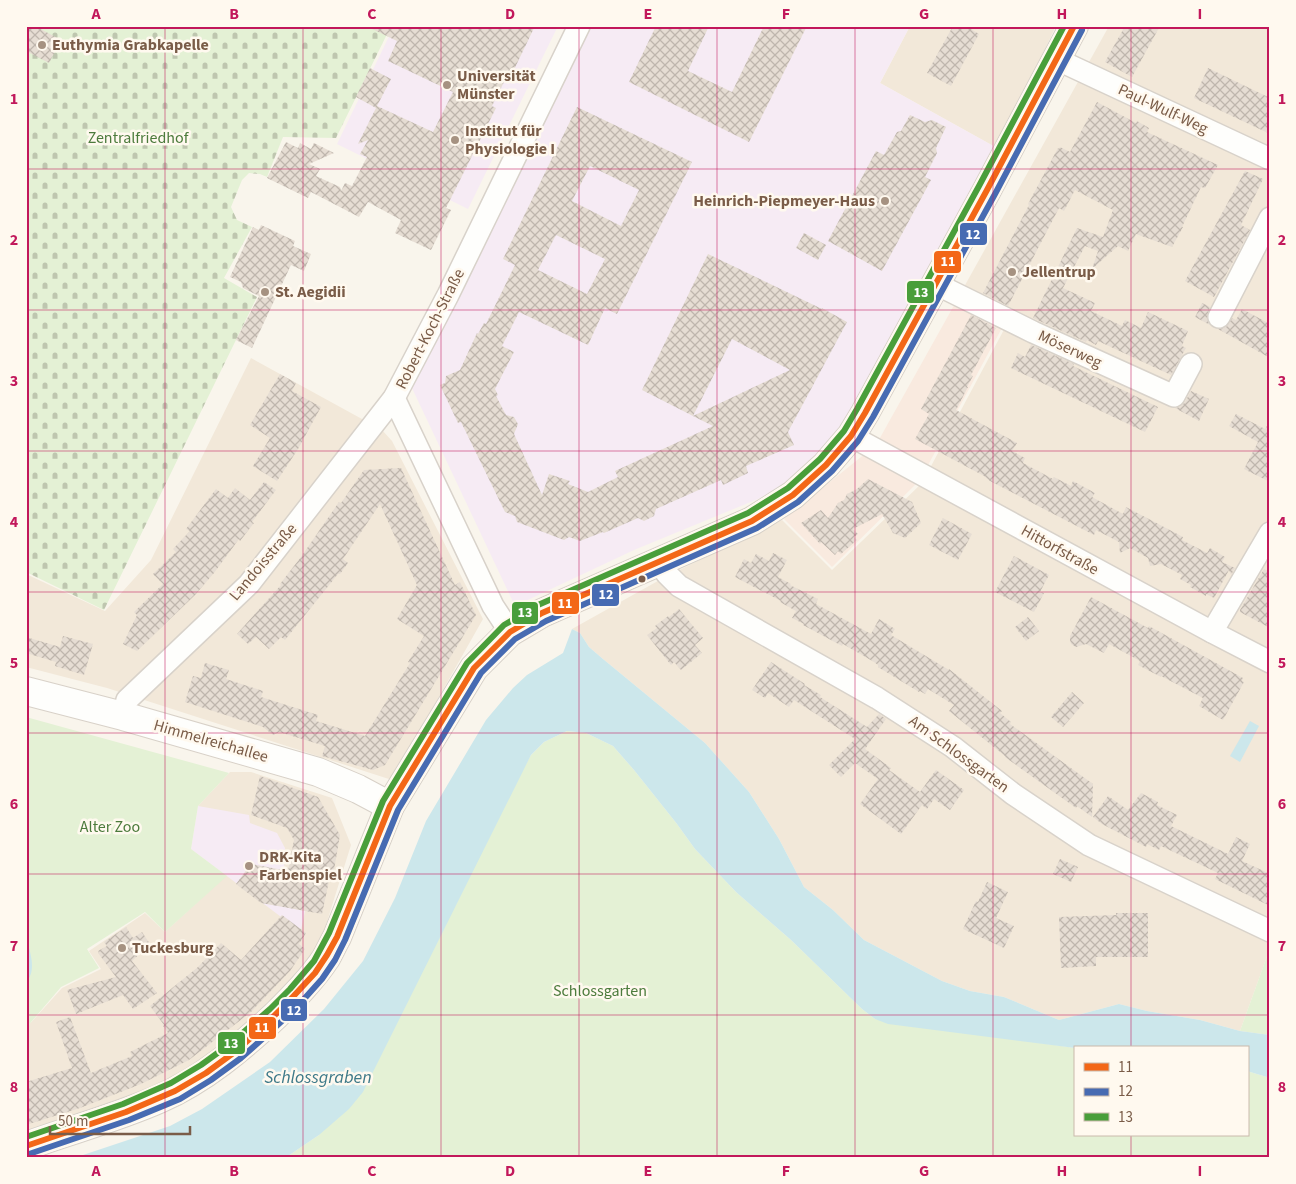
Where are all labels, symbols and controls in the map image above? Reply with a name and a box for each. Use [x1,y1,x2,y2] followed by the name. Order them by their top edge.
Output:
[90,3,101,25] text: A
[229,3,239,25] text: B
[367,3,377,25] text: C
[505,3,515,25] text: D
[644,3,652,25] text: E
[782,3,790,25] text: F
[919,3,929,25] text: G
[1057,3,1067,25] text: H
[1198,3,1202,25] text: I
[52,34,209,56] place label: Euthymia Grabkapelle
[36,39,48,51] marker: Euthymia Grabkapelle
[457,65,536,105] place label: Universität Münster
[441,79,453,91] marker: Universität Münster
[1114,79,1212,139] street label: Paul-Wulf-Weg
[10,88,18,110] text: 1
[1278,88,1286,110] text: 1
[465,120,555,160] place label: Institut für Physiologie I
[88,127,190,149] park label: Zentralfriedhof
[449,134,461,146] marker: Institut für Physiologie I
[693,190,875,212] place label: Heinrich-Piepmeyer-Haus
[879,195,891,207] marker: Heinrich-Piepmeyer-Haus
[959,222,988,246] line badge: 12
[966,225,980,245] text: 12
[10,229,18,251] text: 2
[1278,229,1286,251] text: 2
[933,250,962,274] line badge: 11
[941,252,955,272] text: 11
[1022,261,1096,283] place label: Jellentrup
[390,265,470,393] street label: Robert-Koch-Straße
[1006,266,1018,278] marker: Jellentrup
[906,280,935,304] line badge: 13
[275,281,346,303] place label: St. Aegidii
[914,283,928,303] text: 13
[259,286,271,298] marker: St. Aegidii
[1035,325,1105,373] street label: Möserweg
[10,370,18,392] text: 3
[1278,370,1286,392] text: 3
[10,511,19,533] text: 4
[1278,511,1287,533] text: 4
[224,519,302,605] street label: Landoisstraße
[1017,520,1103,580] street label: Hittorfstraße
[637,574,647,584] unlabelled marker
[591,583,620,607] line badge: 12
[599,585,613,605] text: 12
[551,591,580,615] line badge: 11
[558,594,572,614] text: 11
[511,601,539,625] line badge: 13
[518,603,532,623] text: 13
[10,652,18,674] text: 5
[1278,652,1286,674] text: 5
[904,710,1014,798] street label: Am Schlossgarten
[151,714,271,768] street label: Himmelreichallee
[10,793,18,815] text: 6
[1278,793,1286,815] text: 6
[80,816,140,838] park label: Alter Zoo
[259,846,342,886] place label: DRK-Kita Farbenspiel
[243,860,255,872] marker: DRK-Kita Farbenspiel
[10,935,18,957] text: 7
[1278,935,1286,957] text: 7
[132,937,214,959] place label: Tuckesburg
[116,942,128,954] marker: Tuckesburg
[553,980,647,1002] park label: Schlossgarten
[280,998,308,1022] line badge: 12
[287,1001,301,1021] text: 12
[248,1016,277,1040] line badge: 11
[255,1018,269,1038] text: 11
[217,1031,246,1055] line badge: 13
[224,1034,238,1054] text: 13
[1074,1046,1248,1136] legend
[1118,1057,1133,1078] text: 11
[264,1065,372,1090] water label: Schlossgraben
[10,1076,18,1098] text: 8
[1278,1076,1286,1098] text: 8
[1118,1081,1133,1102] text: 12
[50,1104,190,1136] scale bar
[1118,1107,1133,1128] text: 13
[58,1111,88,1132] text: 50 m
[90,1160,101,1182] text: A
[229,1160,239,1182] text: B
[367,1160,377,1182] text: C
[505,1160,515,1182] text: D
[644,1160,652,1182] text: E
[782,1160,790,1182] text: F
[919,1160,929,1182] text: G
[1057,1160,1067,1182] text: H
[1198,1160,1202,1182] text: I

